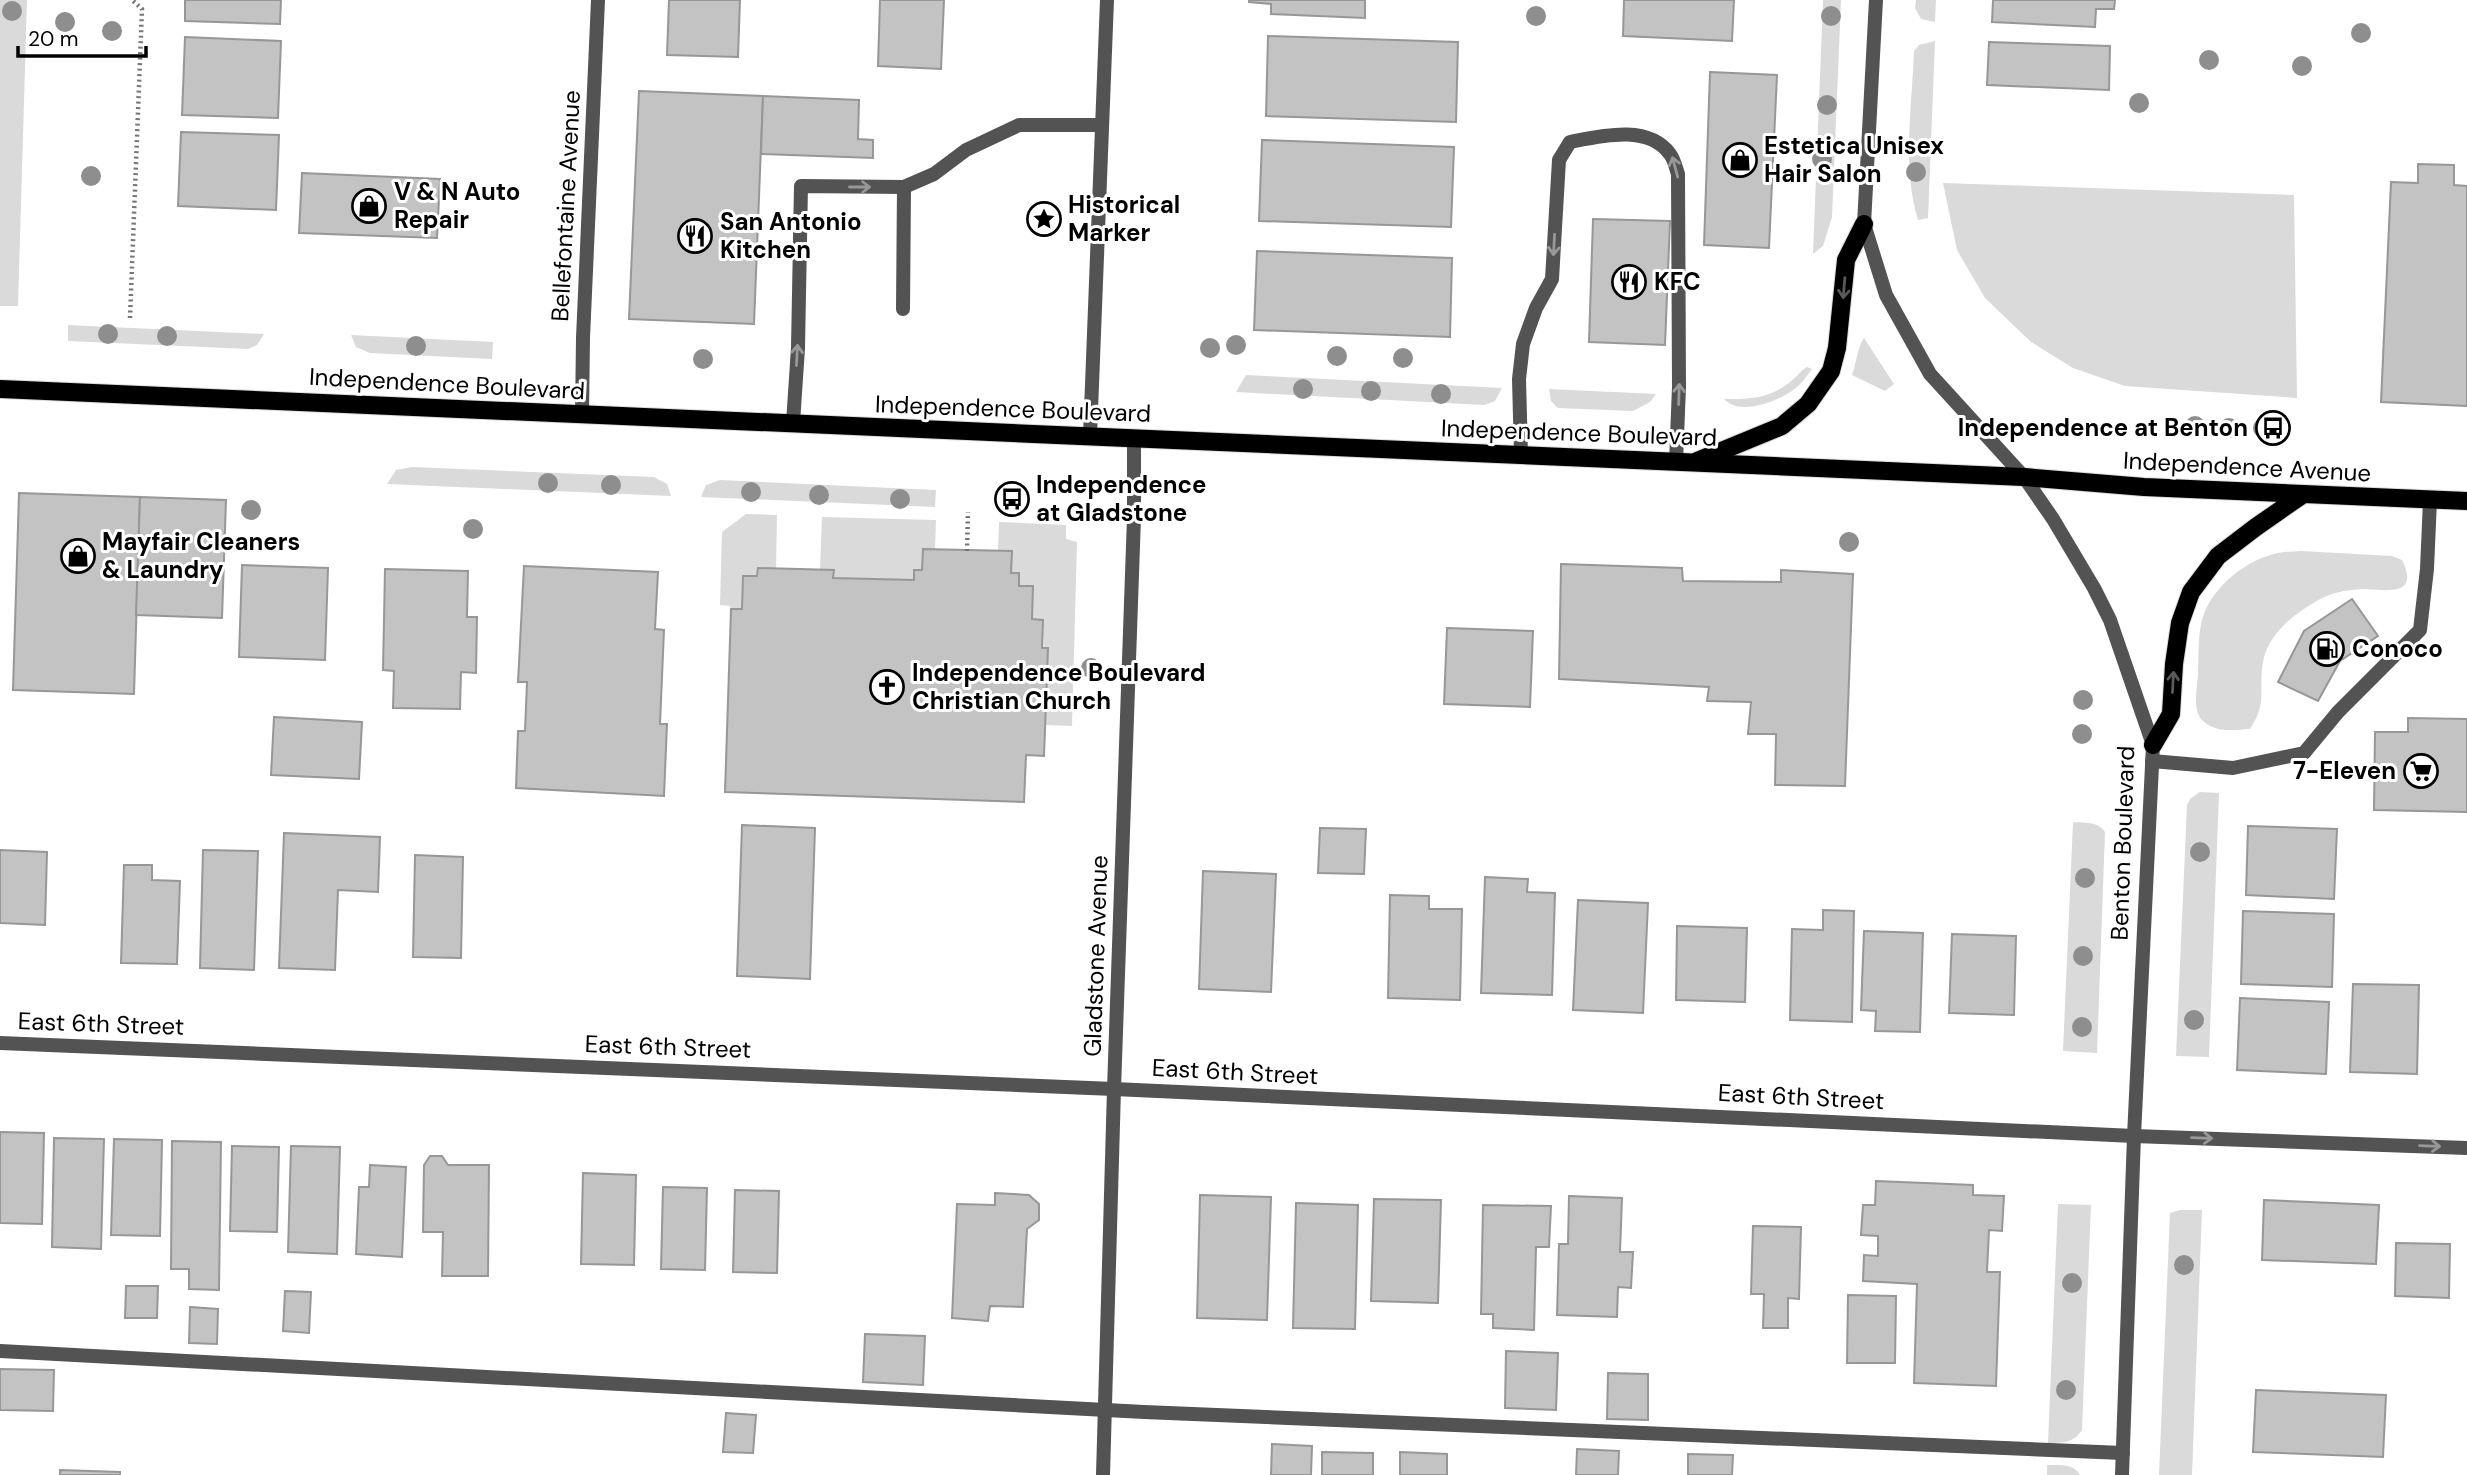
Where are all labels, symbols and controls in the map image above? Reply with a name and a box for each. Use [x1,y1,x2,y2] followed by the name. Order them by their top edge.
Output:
[18,14,145,58] scale bar
[28,25,79,53] text: 20 m
[544,89,587,322] street label: Bellefontaine Avenue
[1764,130,1944,189] place label: Estetica Unisex Hair Salon
[1721,141,1759,179] shop icon: Estetica Unisex Hair Salon
[1668,156,1681,178] one-way arrow
[394,176,520,235] place label: V & N Auto Repair
[848,180,871,194] one-way arrow
[350,187,388,225] shop icon: V & N Auto Repair
[1068,189,1180,248] place label: Historical Marker
[1025,200,1063,238] place icon: Historical Marker
[720,206,862,265] place label: San Antonio Kitchen
[676,217,714,255] restaurant icon: San Antonio Kitchen
[1547,233,1560,256] one-way arrow
[1610,263,1648,301] restaurant icon: KFC
[1654,266,1701,297] place label: KFC
[1837,276,1850,299] one-way arrow
[791,344,804,367] one-way arrow
[308,361,586,406] street label: Independence Boulevard
[1672,382,1685,405] one-way arrow
[874,388,1152,429] street label: Independence Boulevard
[2254,409,2292,447] bus stop icon: Independence at Benton
[1440,412,1718,453] street label: Independence Boulevard
[1958,412,2248,443] place label: Independence at Benton
[2122,445,2372,488] street label: Independence Avenue
[1036,469,1206,528] place label: Independence at Gladstone
[993,480,1031,518] bus stop icon: Independence at Gladstone
[102,526,300,585] place label: Mayfair Cleaners & Laundry
[59,537,97,575] shop icon: Mayfair Cleaners & Laundry
[2308,630,2346,668] fuel station icon: Conoco
[2352,633,2443,664] place label: Conoco
[912,657,1205,716] place label: Independence Boulevard Christian Church
[868,668,906,706] church icon: Independence Boulevard Christian Church
[2167,671,2180,694] one-way arrow
[2104,745,2141,941] street label: Benton Boulevard
[2402,752,2440,790] supermarket icon: 7-Eleven
[2293,755,2396,786] place label: 7-Eleven
[1076,855,1115,1057] street label: Gladstone Avenue
[17,1005,185,1042] street label: East 6th Street
[584,1028,752,1065] street label: East 6th Street
[1151,1052,1319,1091] street label: East 6th Street
[1717,1077,1885,1116] street label: East 6th Street
[2191,1131,2214,1144] one-way arrow
[2418,1140,2441,1153] one-way arrow

